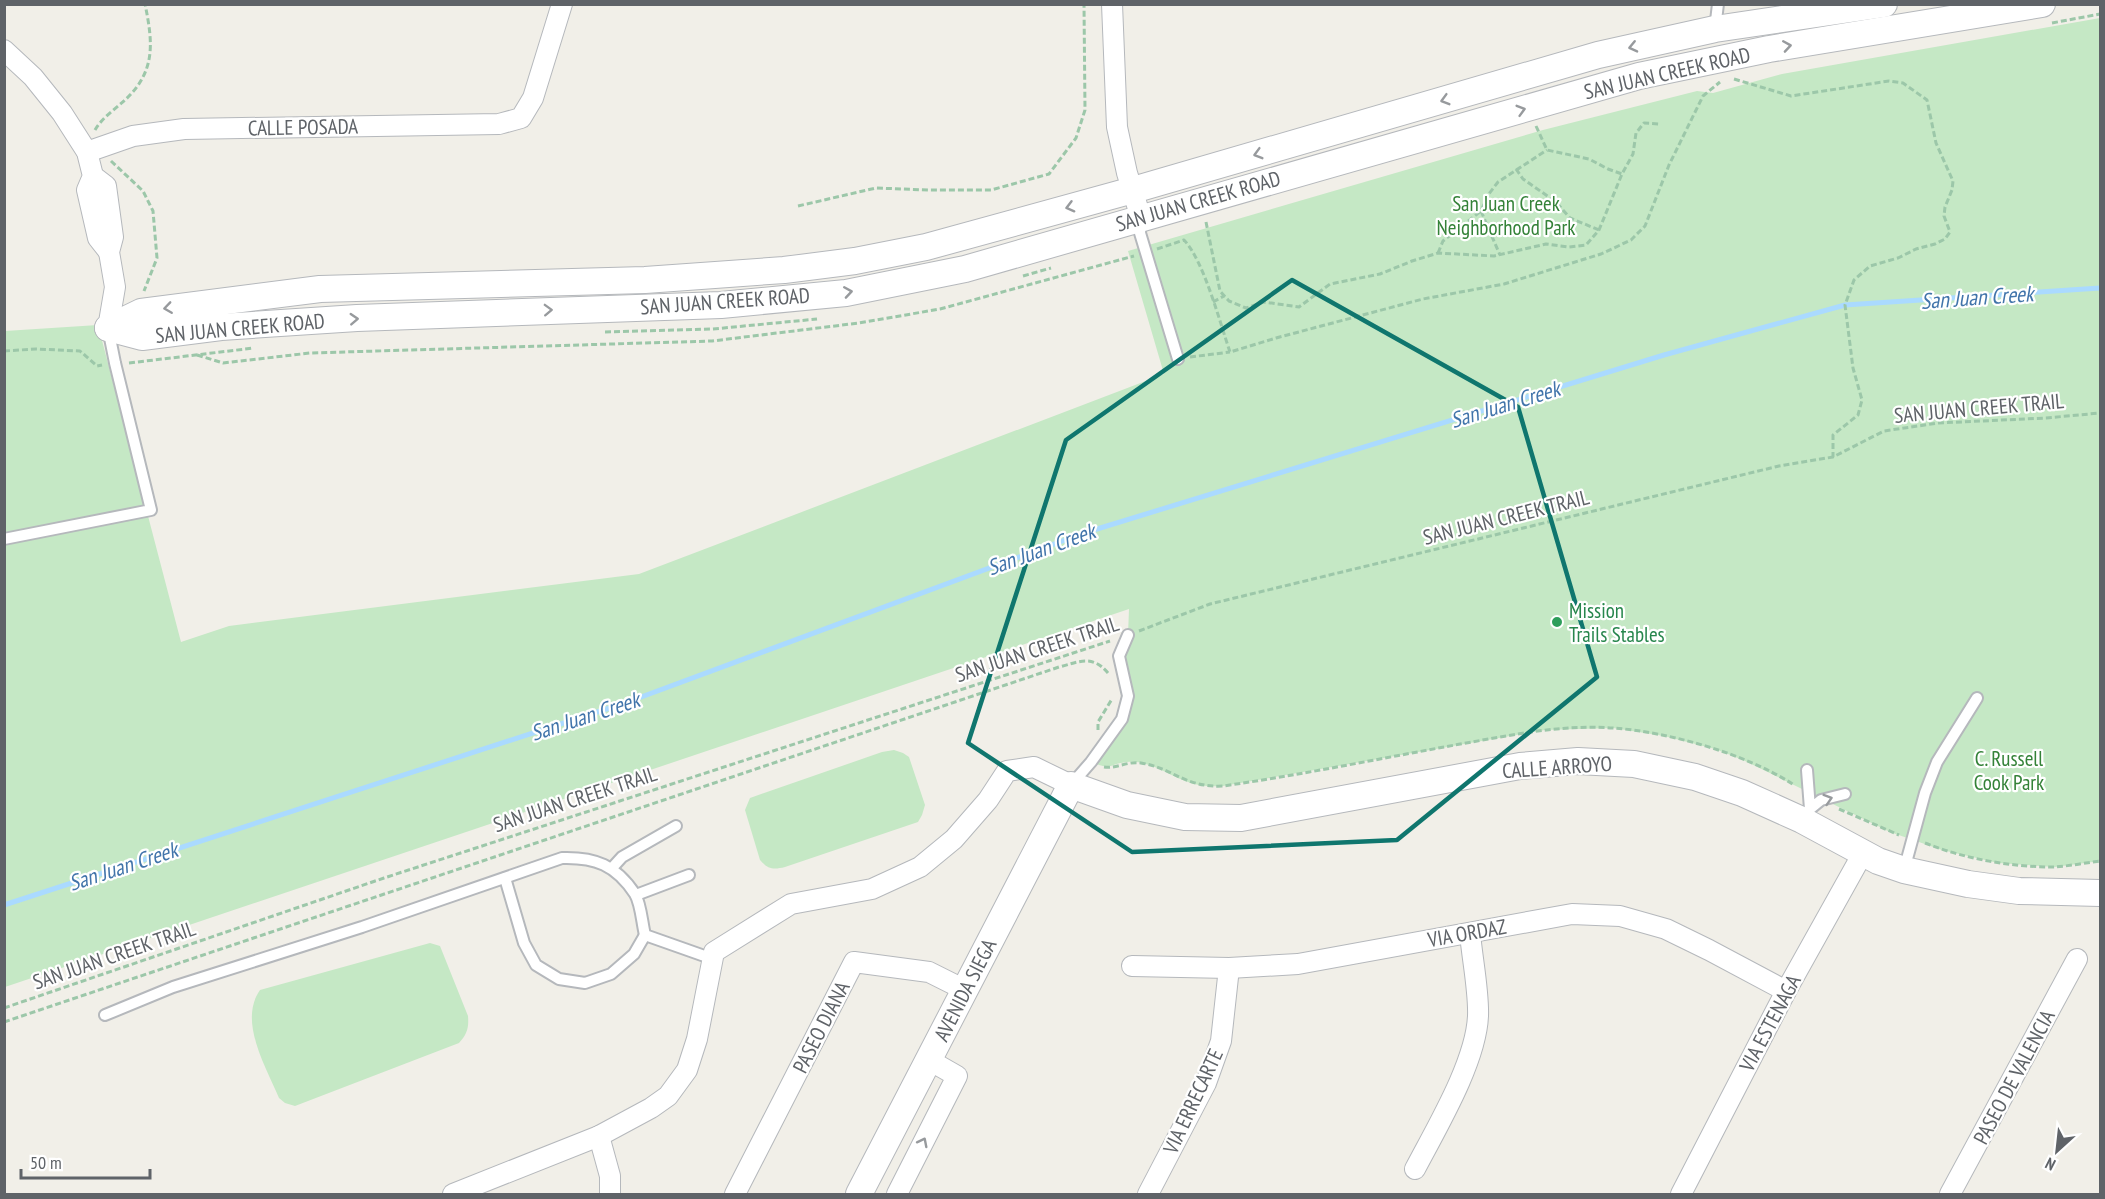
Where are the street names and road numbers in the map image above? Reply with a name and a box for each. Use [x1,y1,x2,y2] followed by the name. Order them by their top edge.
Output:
[1581,41,1753,105] street label: SAN JUAN CREEK ROAD
[248,113,358,141] street label: CALLE POSADA
[1113,165,1283,237] street label: SAN JUAN CREEK ROAD
[639,282,811,320] street label: SAN JUAN CREEK ROAD
[154,307,326,349] street label: SAN JUAN CREEK ROAD
[1893,387,2065,429] street label: SAN JUAN CREEK TRAIL
[1420,483,1592,551] street label: SAN JUAN CREEK TRAIL
[952,610,1122,688] street label: SAN JUAN CREEK TRAIL
[1501,750,1613,784] street label: CALLE ARROYO
[490,760,660,838] street label: SAN JUAN CREEK TRAIL
[1425,913,1508,953] street label: VIA ORDAZ
[29,914,199,995] street label: SAN JUAN CREEK TRAIL
[928,934,1002,1046] street label: AVENIDA SIEGA
[1733,970,1807,1077] street label: VIA ESTENAGA
[786,977,856,1077] street label: PASEO DIANA
[1967,1005,2061,1149] street label: PASEO DE VALENCIA
[1156,1044,1229,1159] street label: VIA ERRECARTE

